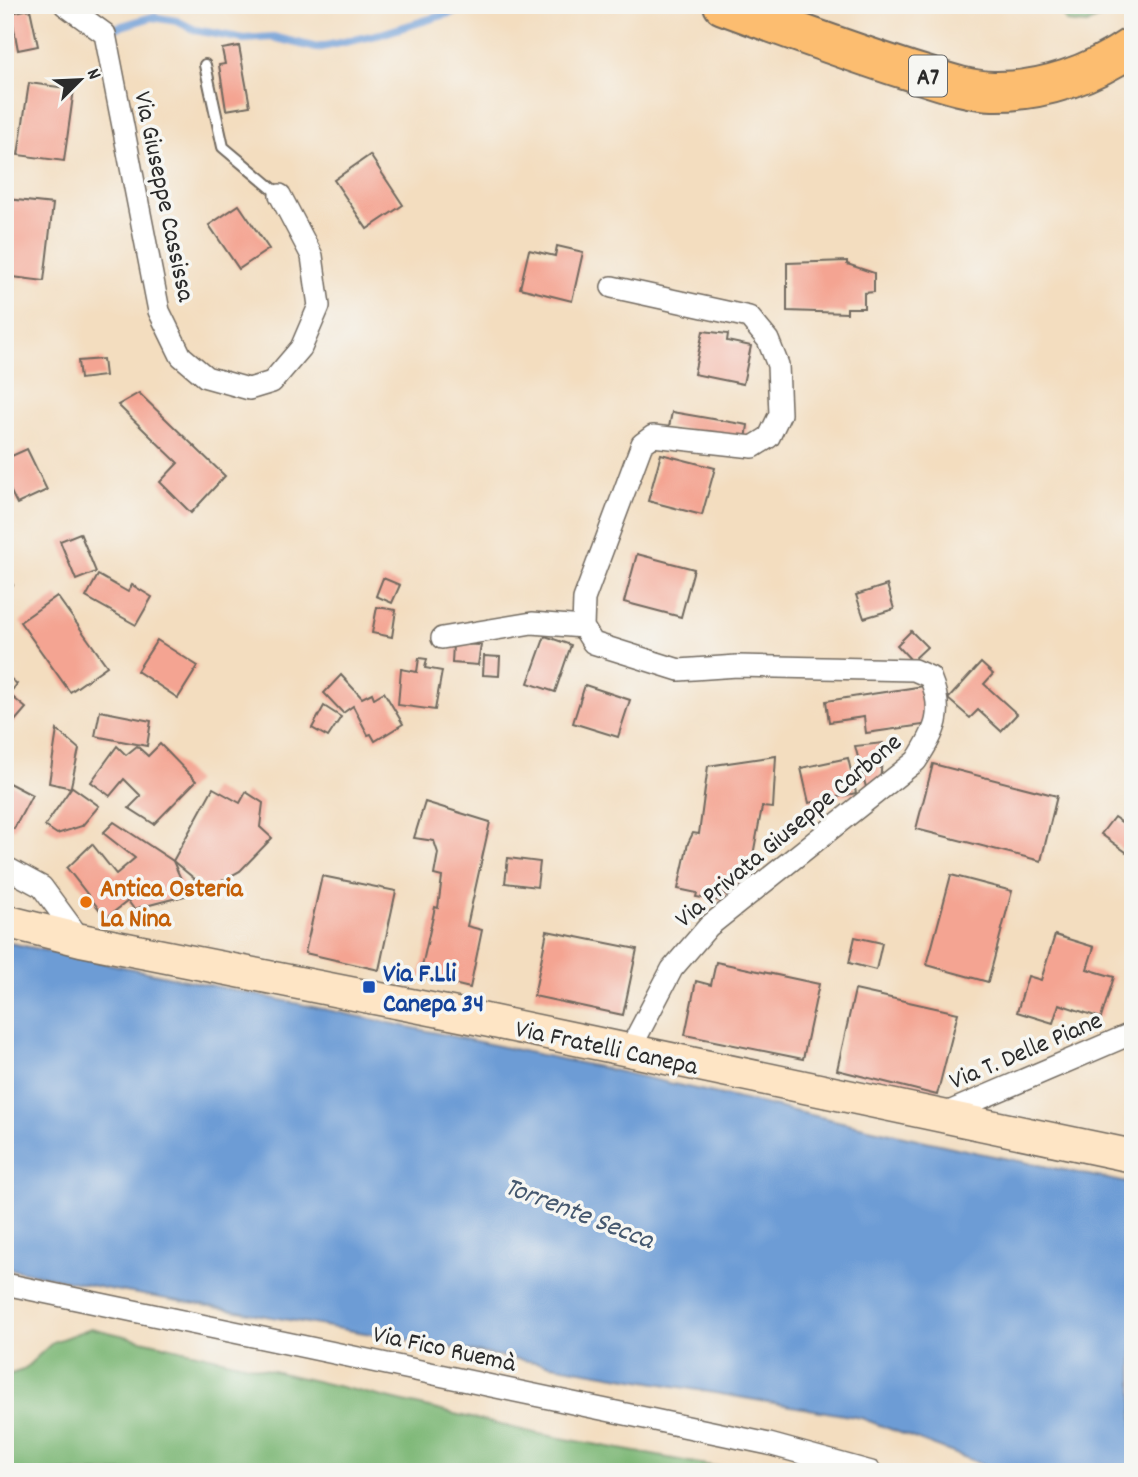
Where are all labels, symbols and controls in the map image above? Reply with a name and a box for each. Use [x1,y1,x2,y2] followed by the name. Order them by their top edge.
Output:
[46,46,116,116] north arrow
[909,56,947,96] road number: A7
[78,65,107,84] text: N
[122,88,203,306] street label: Via Giuseppe Cassissa
[668,726,911,938] street label: Via Privata Giuseppe Carbone
[100,872,243,939] place label: Antica Osteria La Nina
[78,894,94,910] marker: Antica Osteria La Nina
[383,957,484,1024] place label: Via F.Lli Canepa 34
[361,979,377,995] marker: Via F.Lli Canepa 34
[944,1003,1109,1101] street label: Via T. Delle Piane
[512,1012,702,1087] street label: Via Fratelli Canepa
[498,1169,660,1263] water label: Torrente Secca
[369,1317,519,1384] street label: Via Fico Ruemà

